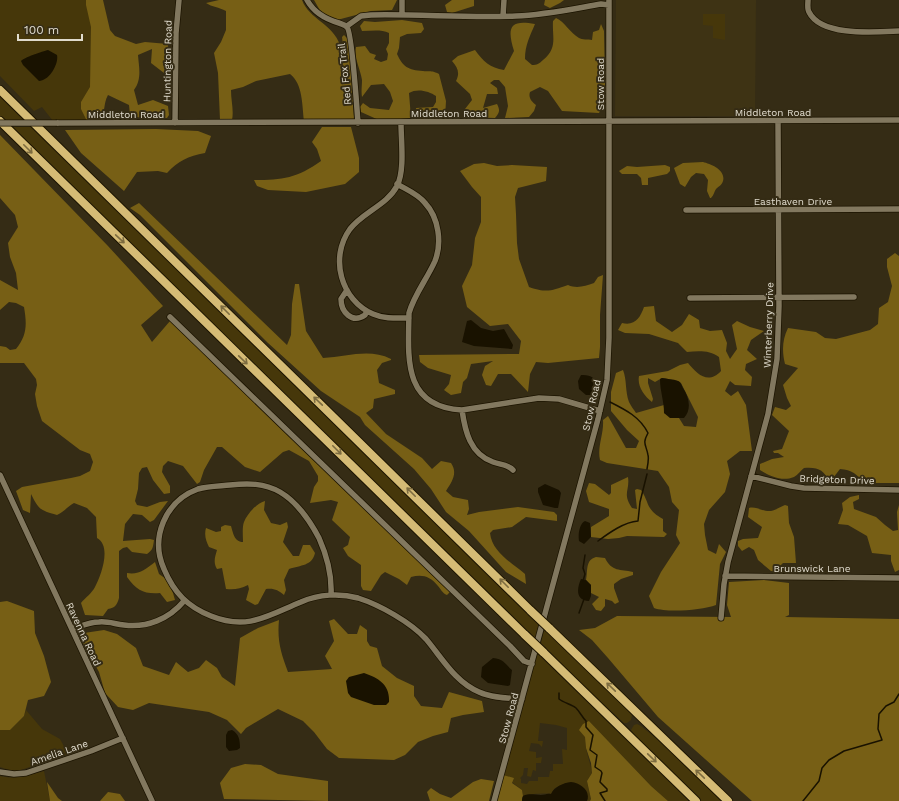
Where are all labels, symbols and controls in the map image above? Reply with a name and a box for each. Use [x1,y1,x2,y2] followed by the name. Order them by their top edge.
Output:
[18,16,82,42] scale bar
[161,20,174,102] street label: Huntington Road
[24,23,59,37] text: 100 m
[336,42,353,105] street label: Red Fox Trail
[595,58,606,110] street label: Stow Road
[735,107,811,118] street label: Middleton Road
[411,108,487,119] street label: Middleton Road
[88,109,164,120] street label: Middleton Road
[22,143,32,153] one-way arrow
[754,196,833,207] street label: Easthaven Drive
[115,235,126,244] one-way arrow
[762,282,776,368] street label: Winterberry Drive
[220,305,230,315] one-way arrow
[238,355,248,365] one-way arrow
[580,378,603,432] street label: Stow Road
[313,396,323,406] one-way arrow
[332,445,342,455] one-way arrow
[799,473,875,486] street label: Bridgeton Drive
[406,487,416,497] one-way arrow
[773,563,851,574] street label: Brunswick Lane
[499,578,509,588] one-way arrow
[64,601,103,668] street label: Ravenna Road
[606,682,616,692] one-way arrow
[496,691,521,745] street label: Stow Road
[29,737,90,767] street label: Amelia Lane
[647,753,657,763] one-way arrow
[695,769,705,779] one-way arrow

